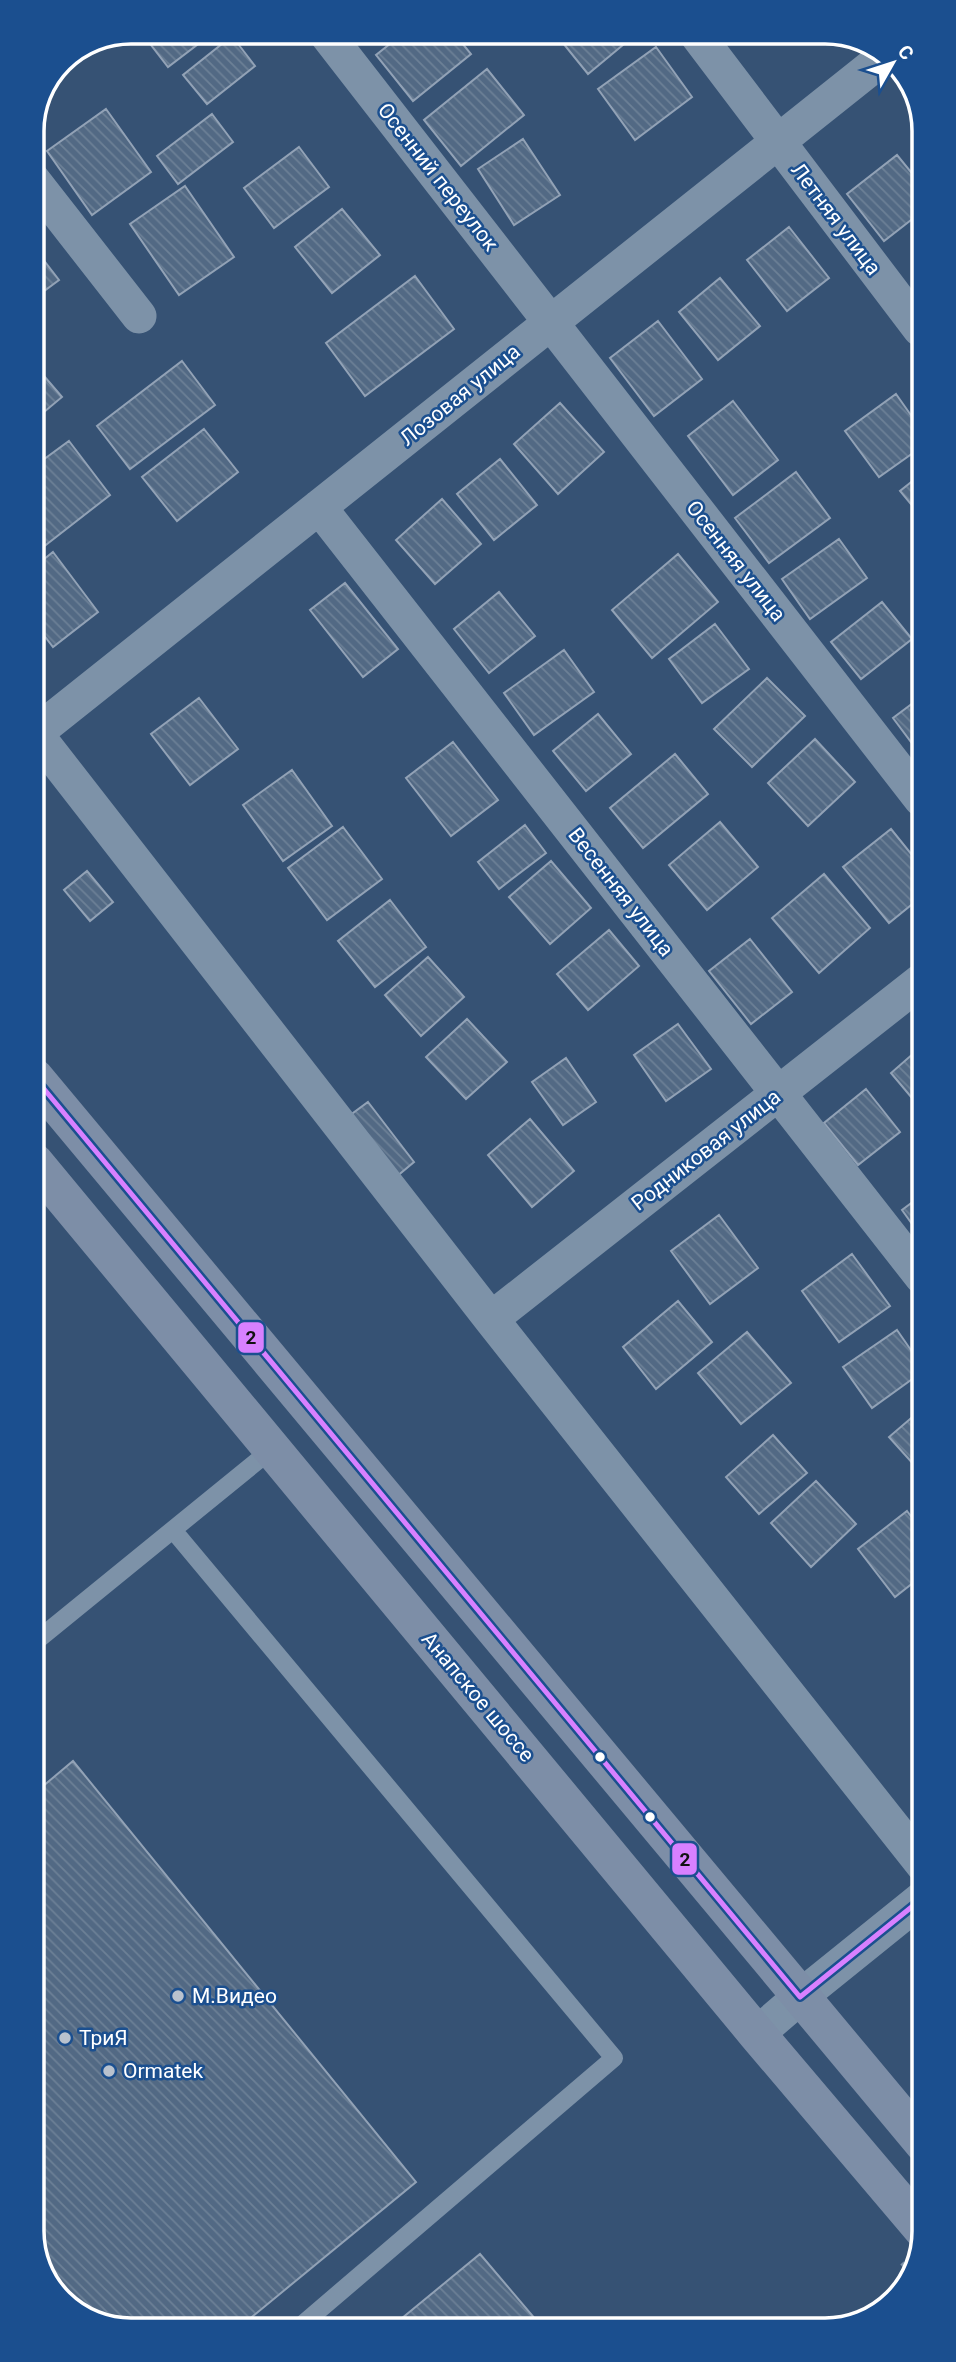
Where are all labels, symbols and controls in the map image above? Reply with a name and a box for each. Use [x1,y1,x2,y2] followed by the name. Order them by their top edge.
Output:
[858,28,928,98] north arrow
[893,41,919,65] text: С
[373,98,504,256] street label: Осенний переулок
[786,158,886,280] street label: Летняя улица
[395,339,525,451] street label: Лозовая улица
[681,496,791,626] street label: Осенняя улица
[563,823,679,961] street label: Весенняя улица
[627,1084,785,1216] street label: Родниковая улица
[237,1321,265,1354] line badge: 2
[246,1326,257,1349] text: 2
[417,1627,539,1767] street label: Анапское шоссе
[593,1750,607,1764] unlabelled marker
[643,1810,657,1824] unlabelled marker
[671,1842,698,1876] line badge: 2
[680,1848,691,1871] text: 2
[192,1984,277,2008] place label: М.Видео
[170,1988,186,2004] marker: М.Видео
[79,2026,128,2050] place label: ТриЯ
[57,2030,73,2046] marker: ТриЯ
[123,2059,203,2083] place label: Ormatek
[101,2063,117,2079] marker: Ormatek

